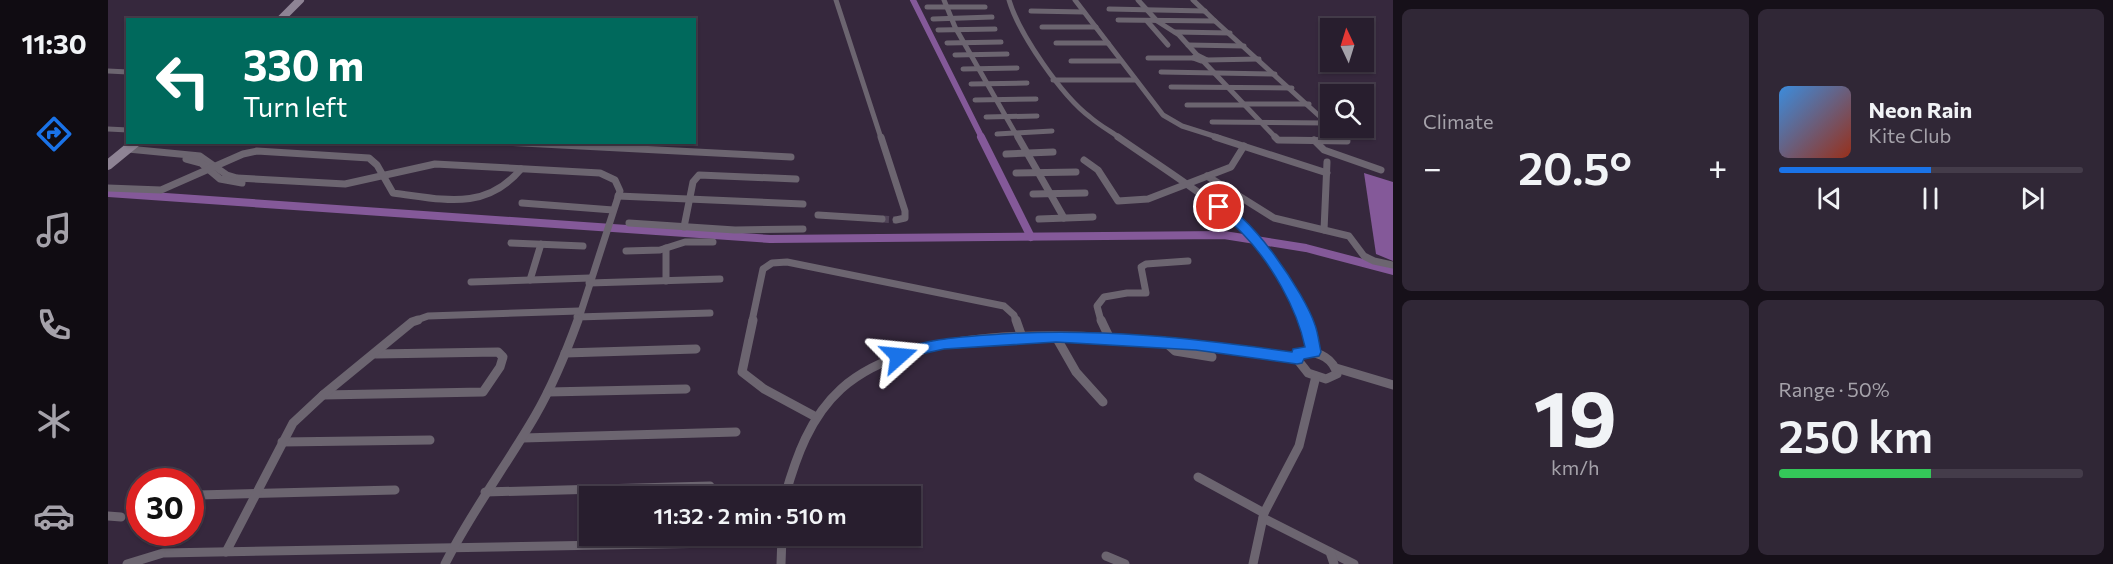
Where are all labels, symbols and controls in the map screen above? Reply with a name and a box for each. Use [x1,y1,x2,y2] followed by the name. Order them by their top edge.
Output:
[1320,18,1374,72] north arrow
[1320,18,1374,138] map controls
[21,27,87,60] text: 11:30
[243,38,364,90] text: 330 m
[144,42,222,120] icon: left
[1320,84,1374,138] button: search
[243,90,347,123] text: Turn left
[1869,96,1972,123] text: Neon Rain
[1423,109,1493,133] text: Climate
[33,113,75,155] icon: directions
[1869,123,1951,147] text: Kite Club
[1518,139,1632,194] text: 20.5°
[1423,146,1442,187] text: −
[1708,146,1727,187] text: +
[1193,181,1244,232] pin
[1813,182,1846,215] icon: previous
[1914,182,1947,215] icon: pause
[2016,182,2049,215] icon: next
[1202,190,1235,223] icon: arrive
[33,209,75,251] icon: music
[33,304,75,346] icon: phone
[867,324,931,388] position arrow
[1534,368,1617,463] text: 19
[1779,377,1890,401] text: Range · 50%
[33,400,75,442] icon: climate
[1779,407,1933,462] text: 250 km
[1551,455,1600,479] text: km/h
[126,468,204,546] speed limit sign: 30
[33,495,75,537] icon: car
[653,502,847,529] text: 11:32 · 2 min · 510 m

